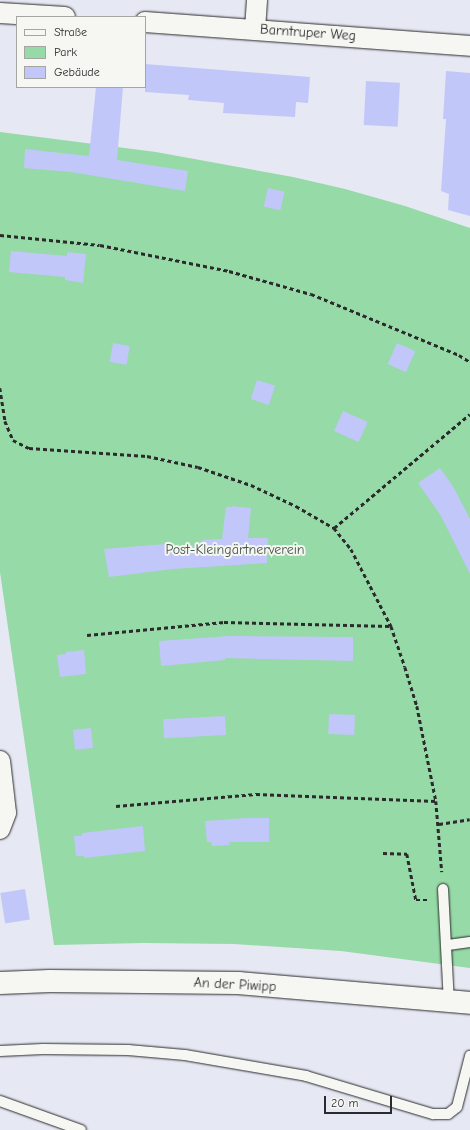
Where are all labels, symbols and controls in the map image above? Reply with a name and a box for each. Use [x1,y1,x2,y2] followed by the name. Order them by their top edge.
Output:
[16,16,146,88] legend
[259,21,357,45] street label: Barntruper Weg
[54,25,87,39] text: Straße
[54,45,77,59] text: Park
[54,65,100,79] text: Gebäude
[165,542,305,558] park label: Post-Kleingärtnerverein
[193,974,277,996] street label: An der Piwipp
[326,1088,394,1114] scale bar
[331,1096,359,1110] text: 20 m

